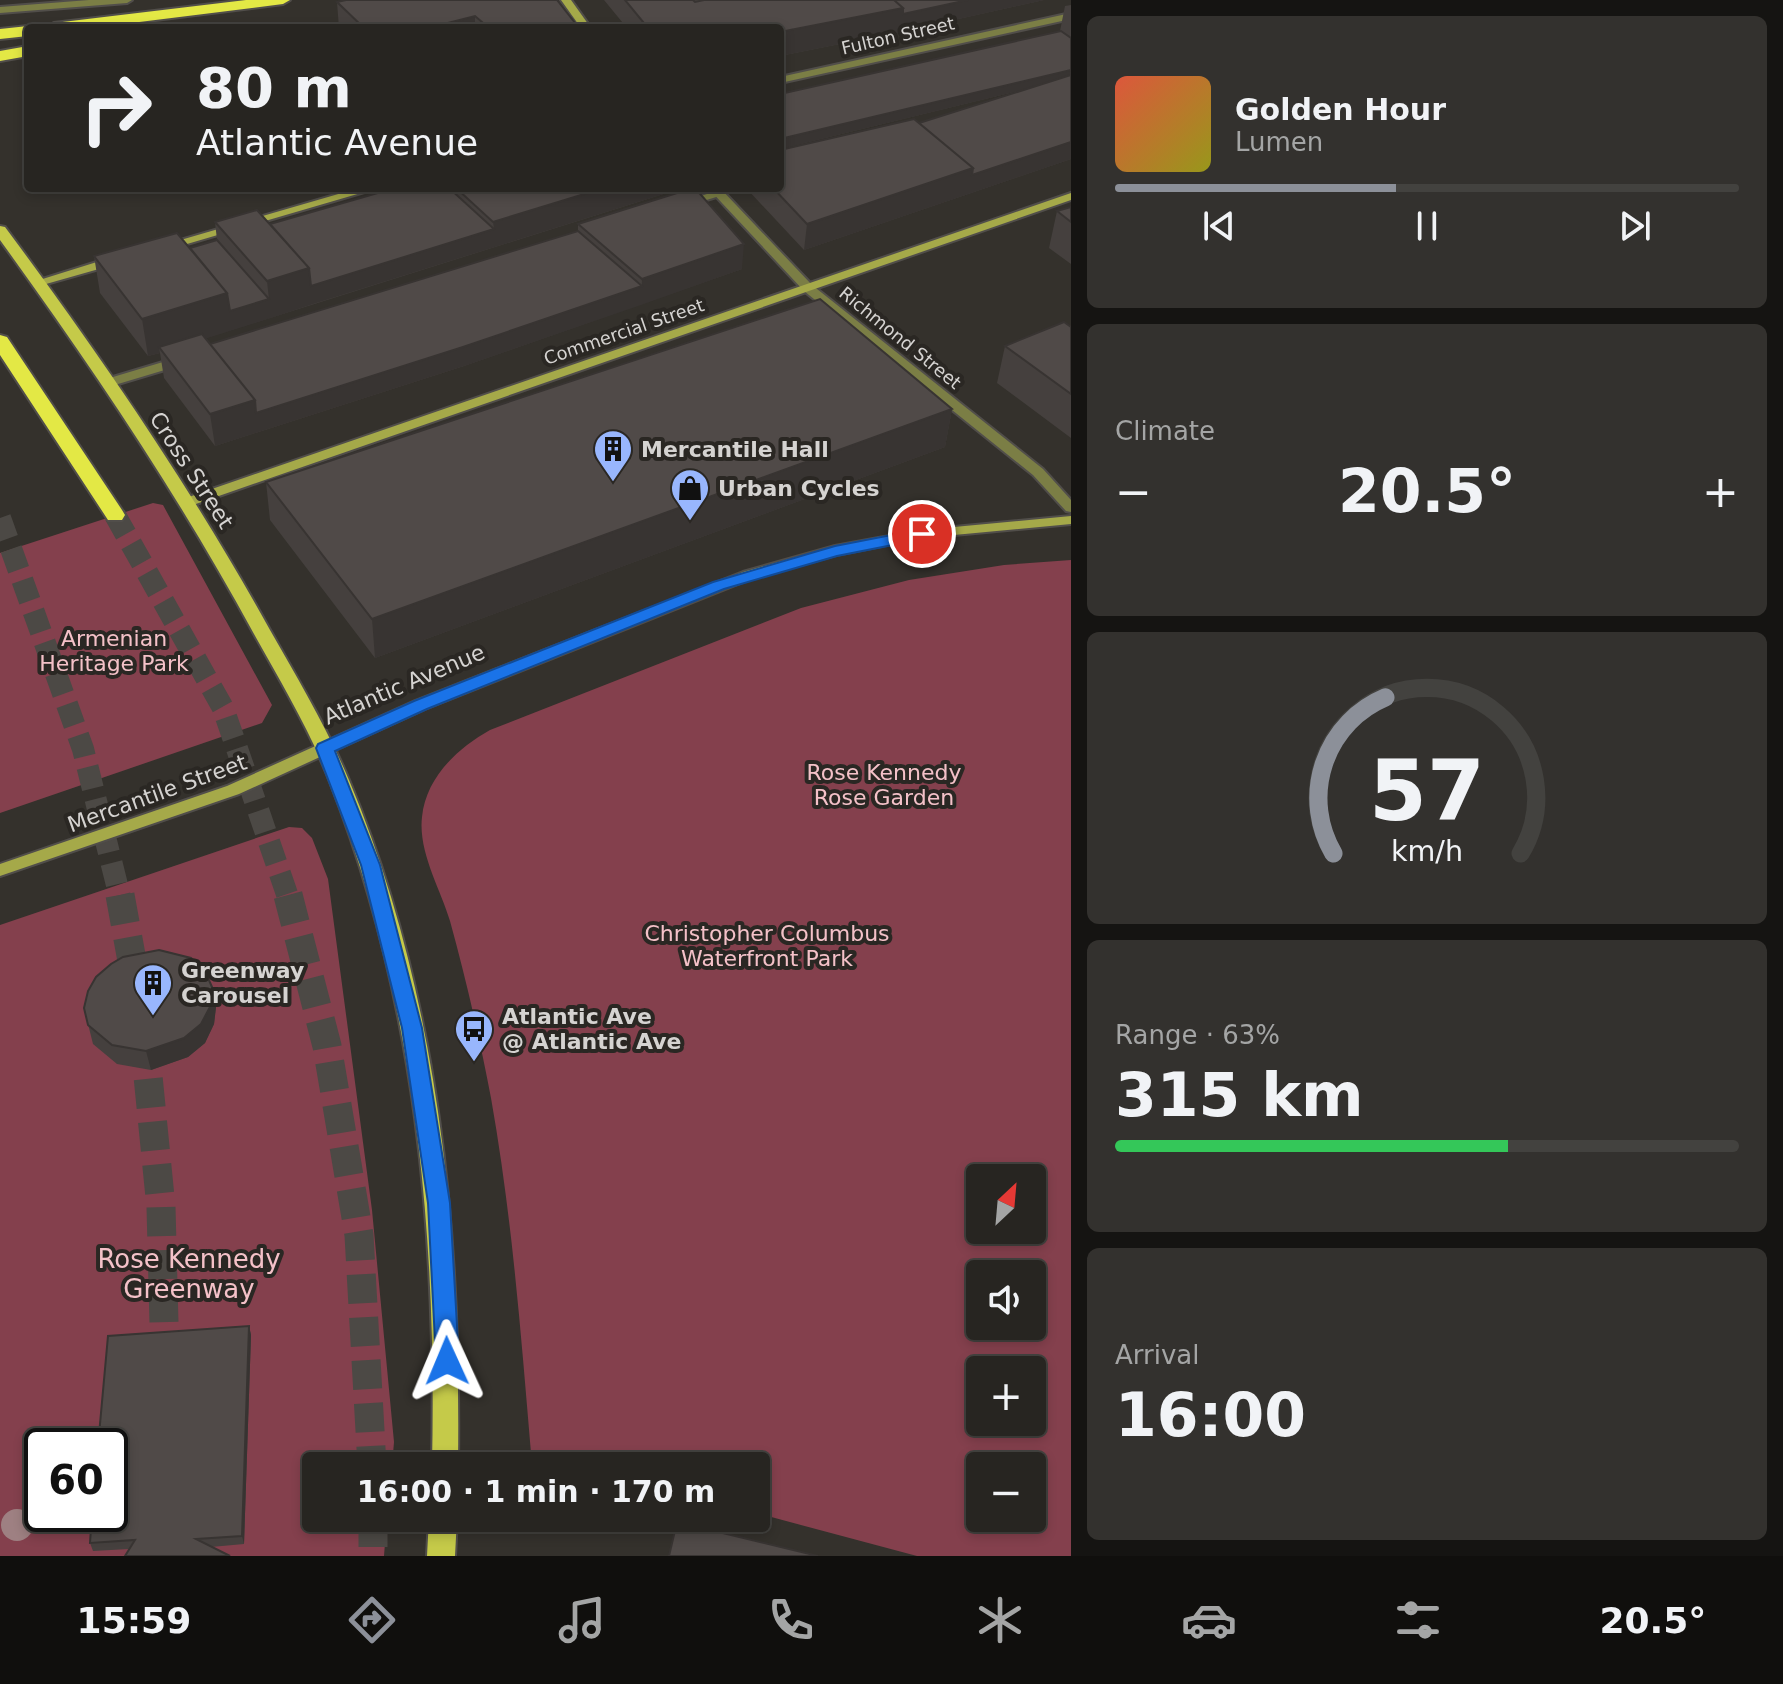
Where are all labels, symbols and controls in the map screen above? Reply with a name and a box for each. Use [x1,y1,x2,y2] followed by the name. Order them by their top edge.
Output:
[839,12,957,59] street label: Fulton Street
[196,55,352,120] text: 80 m
[64,56,168,160] icon: right
[1235,92,1446,127] text: Golden Hour
[196,122,478,163] text: Atlantic Avenue
[1235,127,1323,157] text: Lumen
[1197,204,1241,248] icon: previous
[1405,204,1449,248] icon: pause
[1613,204,1657,248] icon: next
[835,282,965,393] street label: Richmond Street
[541,294,707,369] street label: Commercial Street
[145,407,239,534] street label: Cross Street
[1115,416,1215,446] text: Climate
[592,428,634,483] building icon: Mercantile Hall
[641,437,829,462] place label: Mercantile Hall
[1338,456,1516,526] text: 20.5°
[1115,466,1152,517] text: −
[1702,466,1739,517] text: +
[669,467,711,522] shop icon: Urban Cycles
[718,476,880,501] place label: Urban Cycles
[888,500,956,568] pin
[900,512,944,556] icon: arrive
[39,626,189,676] park label: Armenian Heritage Park
[320,639,488,730] street label: Atlantic Avenue
[1369,743,1485,840] text: 57
[64,749,251,838] street label: Mercantile Street
[806,760,962,810] park label: Rose Kennedy Rose Garden
[1391,834,1463,868] text: km/h
[644,921,890,971] park label: Christopher Columbus Waterfront Park
[181,958,304,1008] place label: Greenway Carousel
[132,962,174,1017] building icon: Greenway Carousel
[502,1004,682,1054] place label: Atlantic Ave @ Atlantic Ave
[453,1008,495,1063] bus stop icon: Atlantic Ave @ Atlantic Ave
[1115,1020,1280,1050] text: Range · 63%
[1115,1060,1364,1130] text: 315 km
[966,1164,1046,1244] north arrow
[966,1164,1046,1532] map controls
[97,1244,281,1304] park label: Rose Kennedy Greenway
[966,1260,1046,1340] button: sound
[405,1319,489,1403] position arrow
[1115,1340,1199,1370] text: Arrival
[966,1356,1046,1436] button: +
[1115,1380,1306,1450] text: 16:00
[24,1428,128,1532] speed limit sign: 60
[966,1452,1046,1532] button: −
[357,1474,715,1509] text: 16:00 · 1 min · 170 m
[344,1592,400,1648] icon: directions
[554,1592,610,1648] icon: music
[763,1592,819,1648] icon: phone
[972,1592,1028,1648] icon: climate
[1181,1592,1237,1648] icon: car
[1390,1592,1446,1648] icon: filters
[77,1600,191,1641] text: 15:59
[1600,1600,1706,1641] text: 20.5°

